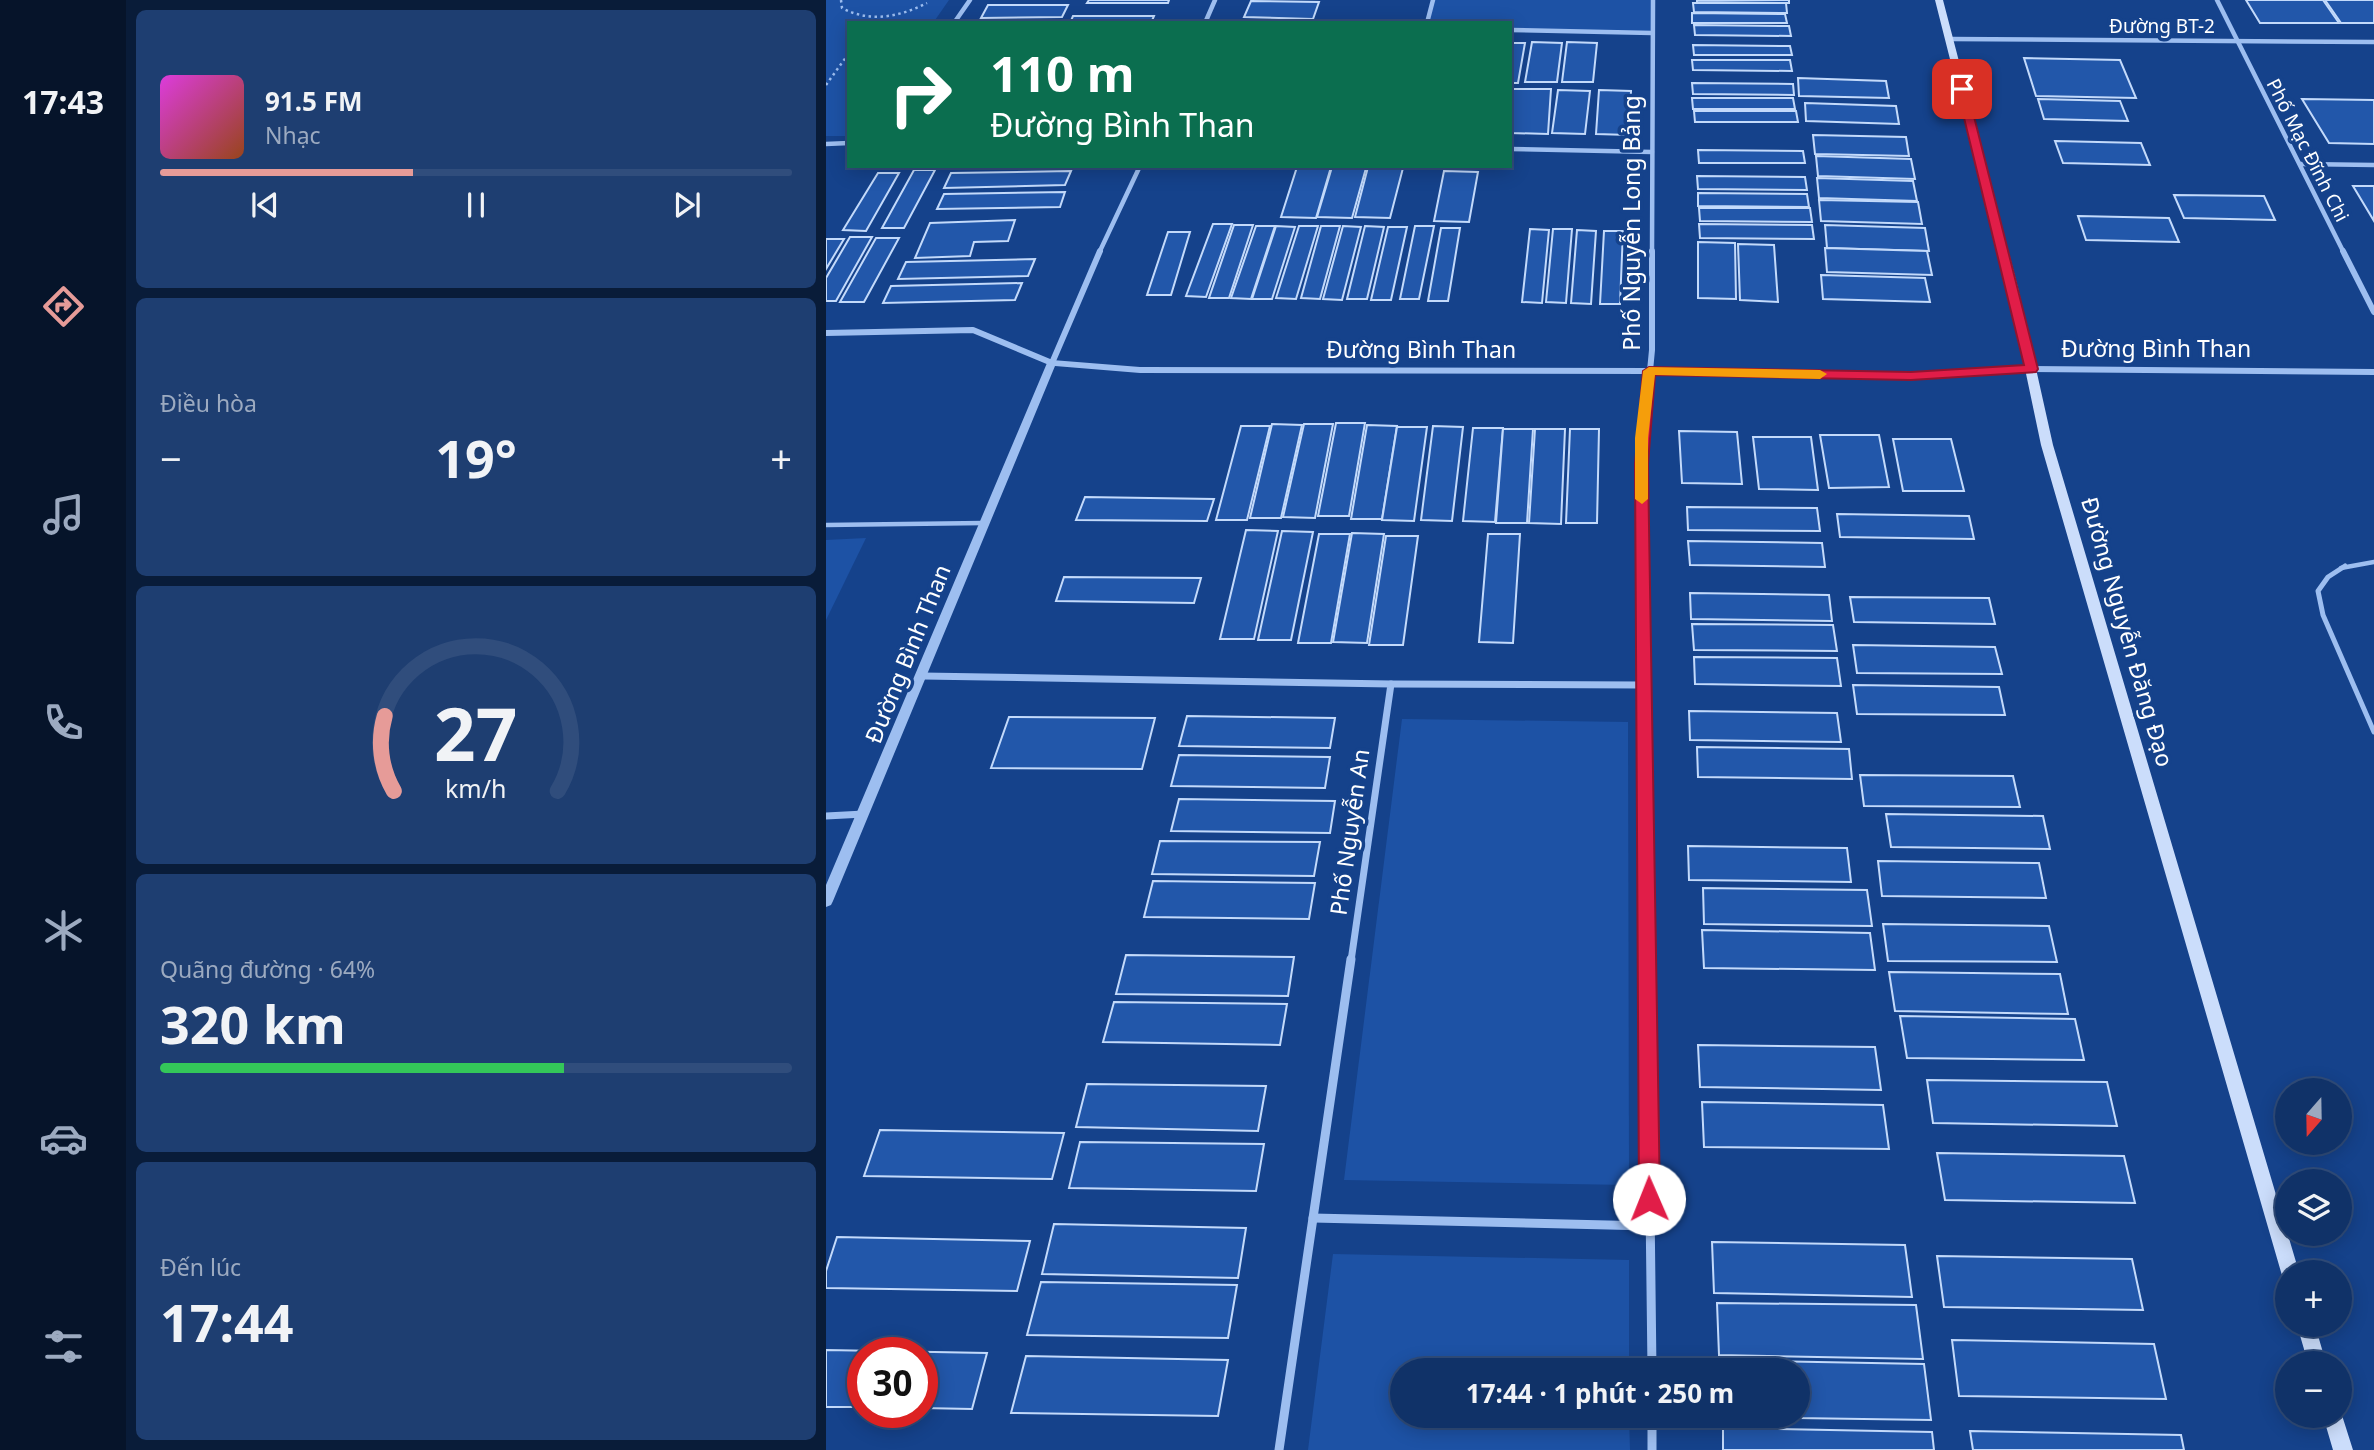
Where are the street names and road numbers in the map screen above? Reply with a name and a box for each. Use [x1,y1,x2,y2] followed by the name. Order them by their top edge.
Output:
[2109,13,2215,39] street label: Đường BT-2
[2261,74,2355,226] street label: Phố Mạc Đĩnh Chi
[1615,95,1647,351] street label: Phố Nguyễn Long Bảng
[2061,332,2251,364] street label: Đường Bình Than
[1326,333,1516,365] street label: Đường Bình Than
[2074,493,2182,770] street label: Đường Nguyễn Đăng Đạo
[857,559,958,748] street label: Đường Bình Than
[1321,747,1377,917] street label: Phố Nguyễn An

